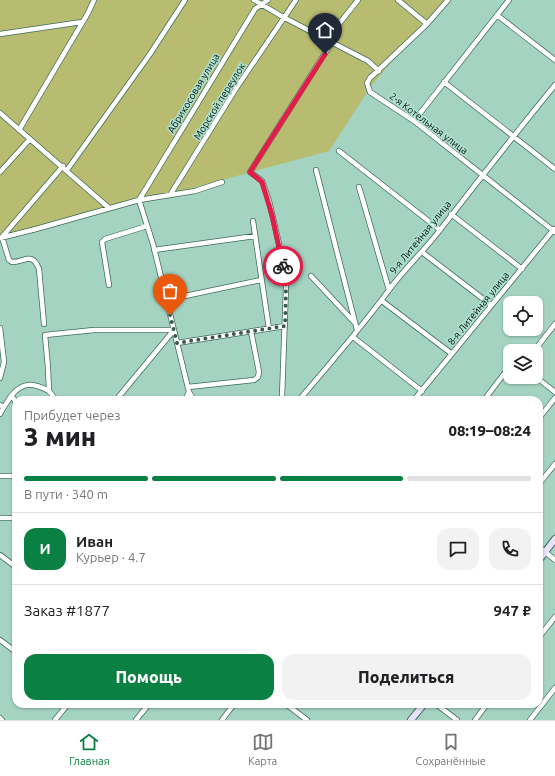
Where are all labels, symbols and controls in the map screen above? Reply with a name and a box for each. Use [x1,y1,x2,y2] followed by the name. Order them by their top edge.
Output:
[308,13,342,54] pin
[314,19,336,41] icon: home
[165,51,222,135] street label: Абрикосовая улица
[191,61,247,142] street label: Морской переулок
[387,90,470,156] street label: 2-я Котельная улица
[387,199,453,276] street label: 9-я Литейная улица
[263,246,303,286] courier
[272,255,294,277] icon: bike
[445,270,511,347] street label: 8-я Литейная улица
[153,274,187,315] pin
[159,280,181,302] icon: bag
[503,296,543,384] map controls
[503,296,543,336] button: locate
[503,344,543,384] button: layers
[24,408,121,422] text: Прибудет через
[24,422,96,451] text: 3 мин
[448,422,531,439] text: 08:19–08:24
[24,487,108,501] text: В пути · 340 m
[437,528,479,570] button: chat
[489,528,531,570] button: phone
[76,533,113,550] text: Иван
[39,540,51,557] text: И
[76,550,146,564] text: Курьер · 4.7
[24,602,110,619] text: Заказ #1877
[494,602,531,619] text: 947 ₽
[24,654,274,700] button: Помощь
[282,654,531,700] button: Поделиться
[69,731,110,767] tab: Главная
[248,731,277,767] tab: Карта
[416,731,486,767] tab: Сохранённые

